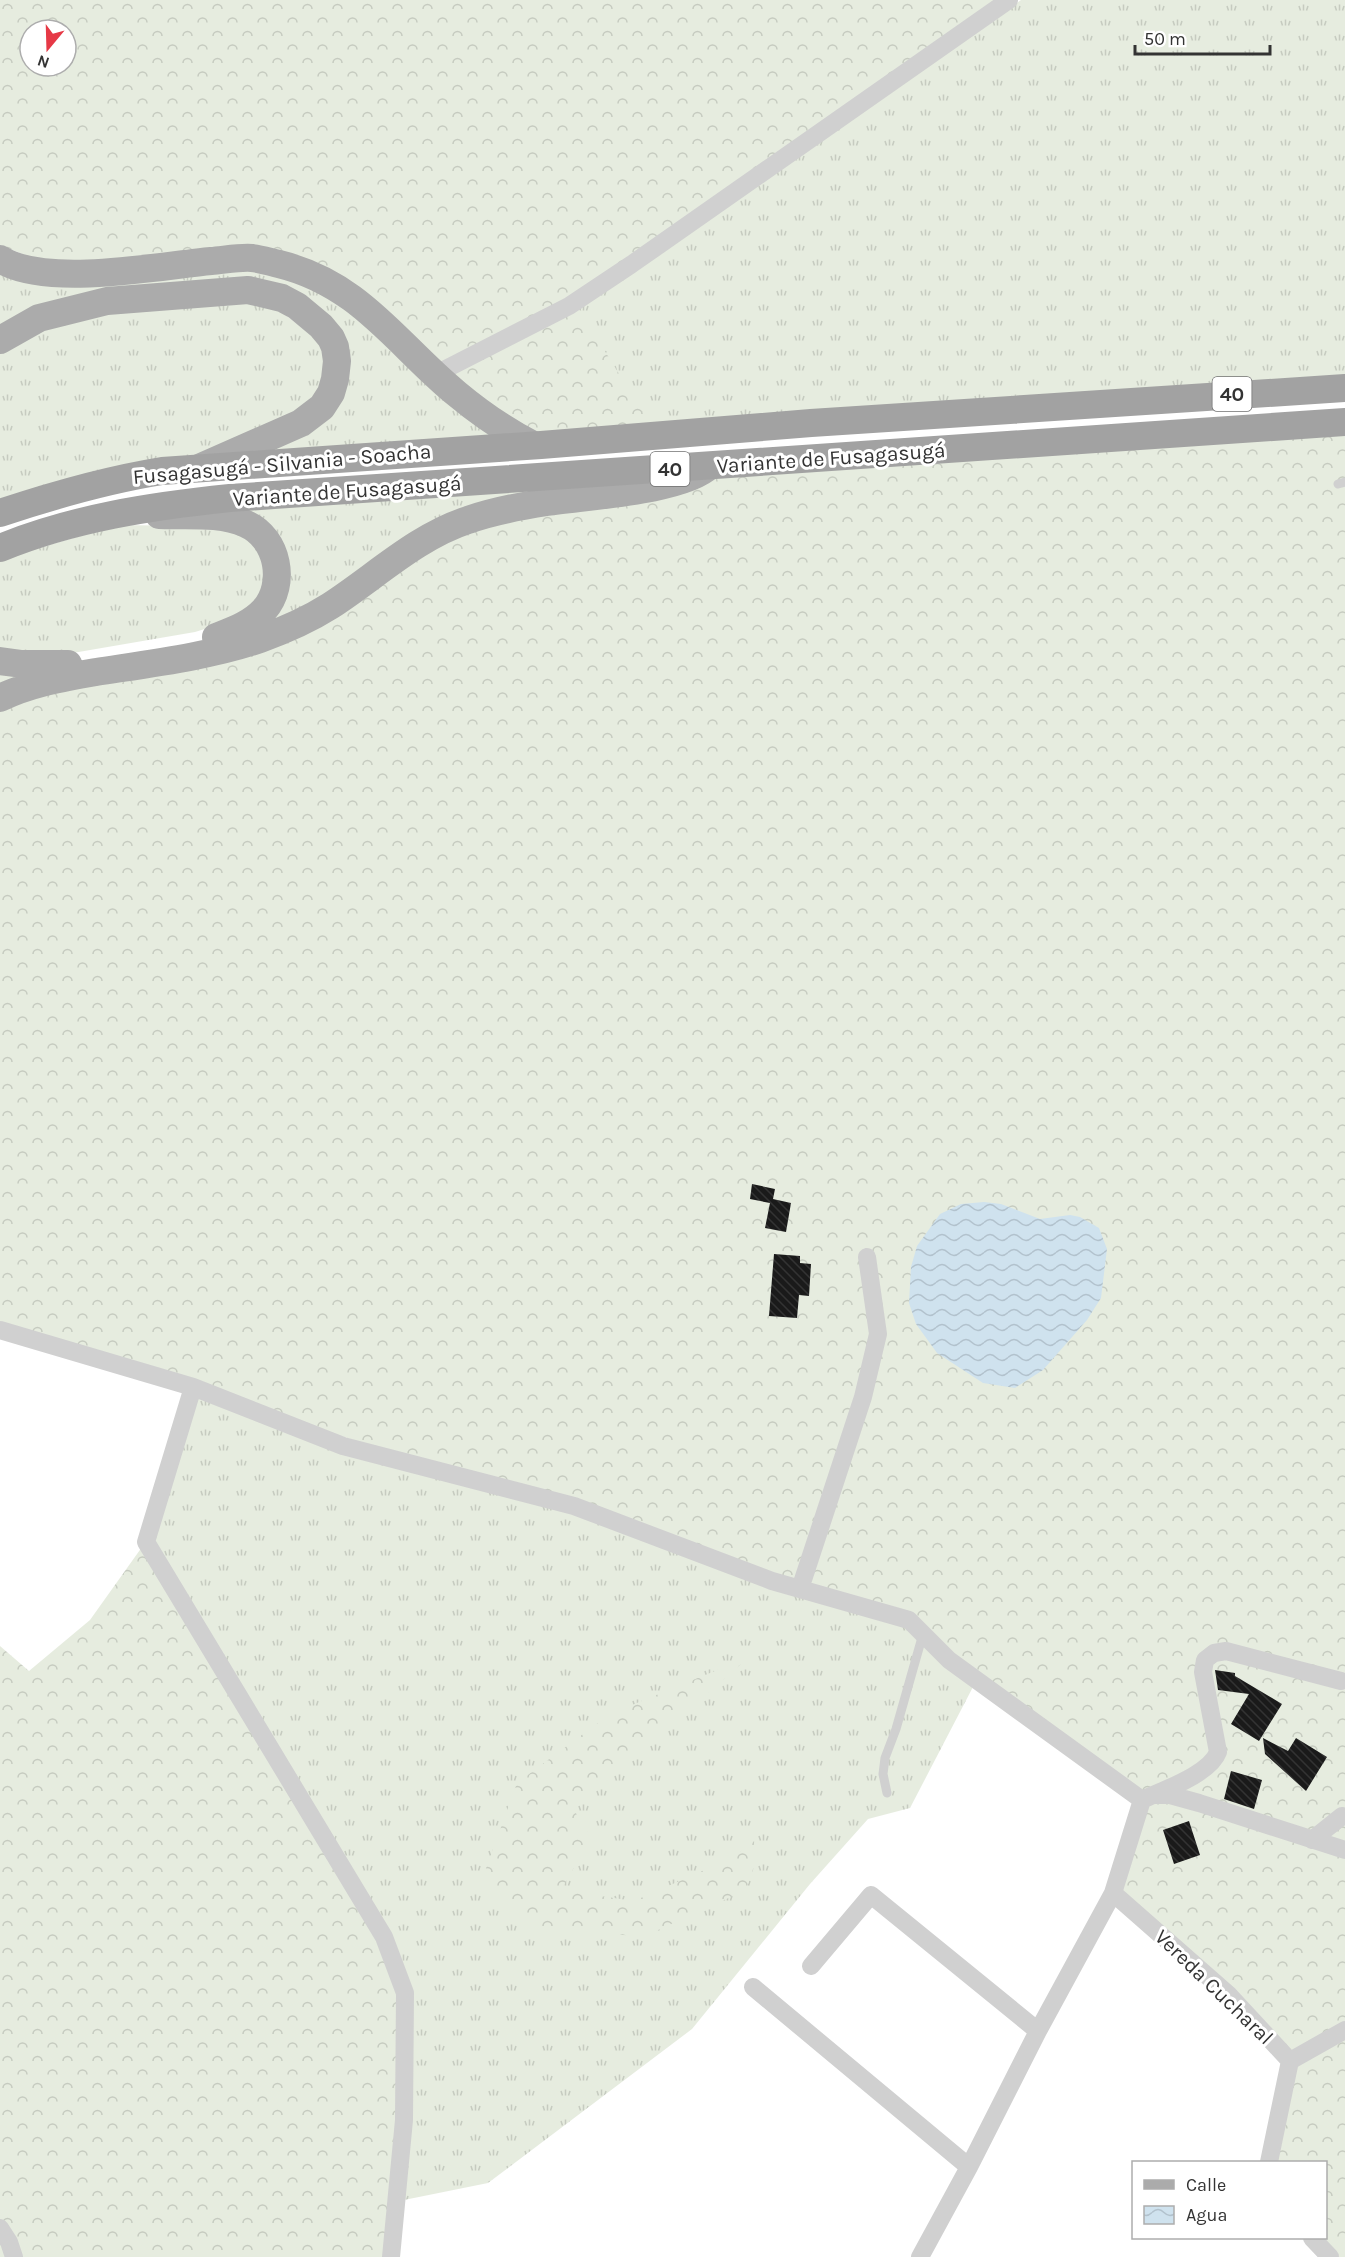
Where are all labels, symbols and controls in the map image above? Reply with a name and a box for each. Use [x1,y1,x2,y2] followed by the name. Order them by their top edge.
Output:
[18,18,78,78] north arrow
[1135,18,1270,56] scale bar
[1144,28,1186,50] text: 50 m
[35,51,52,73] text: N
[1212,377,1252,411] road number: 40
[716,438,946,478] street label: Variante de Fusagasugá
[132,439,432,489] street label: Fusagasugá - Silvania - Soacha
[650,452,690,486] road number: 40
[232,471,462,511] street label: Variante de Fusagasugá
[1150,1925,1278,2049] street label: Vereda Cucharal
[1132,2161,1327,2239] legend
[1186,2174,1226,2196] text: Calle
[1186,2204,1227,2226] text: Agua

